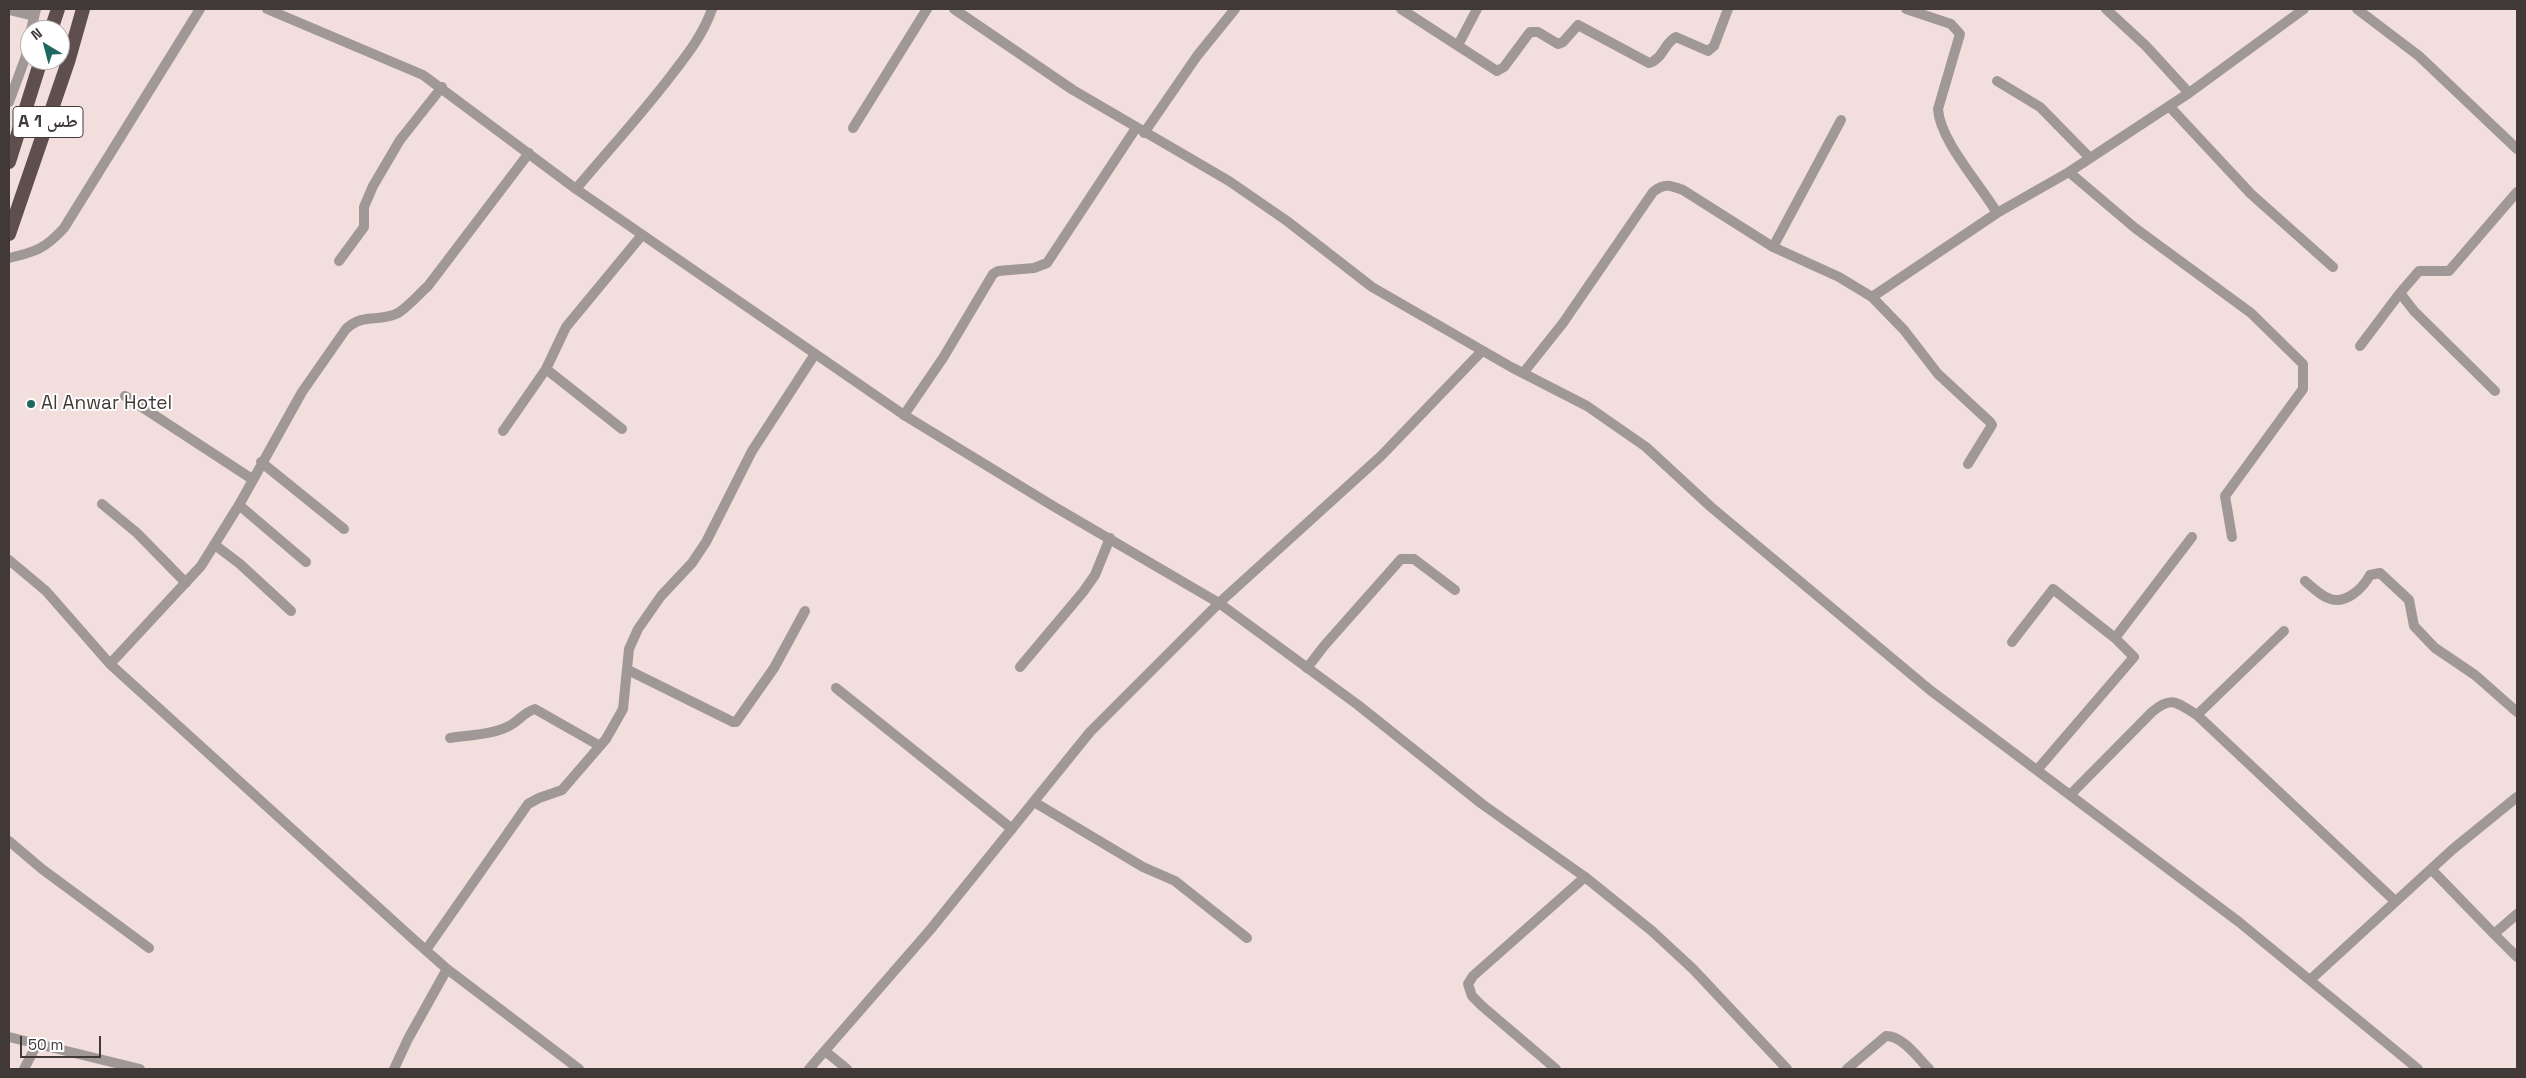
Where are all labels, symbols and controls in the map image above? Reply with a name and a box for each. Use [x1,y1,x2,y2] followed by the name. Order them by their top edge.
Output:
[20,20,70,70] north arrow
[27,24,46,44] text: N
[13,106,83,138] road number: A 1 طس
[41,393,172,415] place label: Al Anwar Hotel
[25,398,37,410] marker: Al Anwar Hotel
[22,1026,104,1058] scale bar
[28,1035,63,1054] text: 50 m

